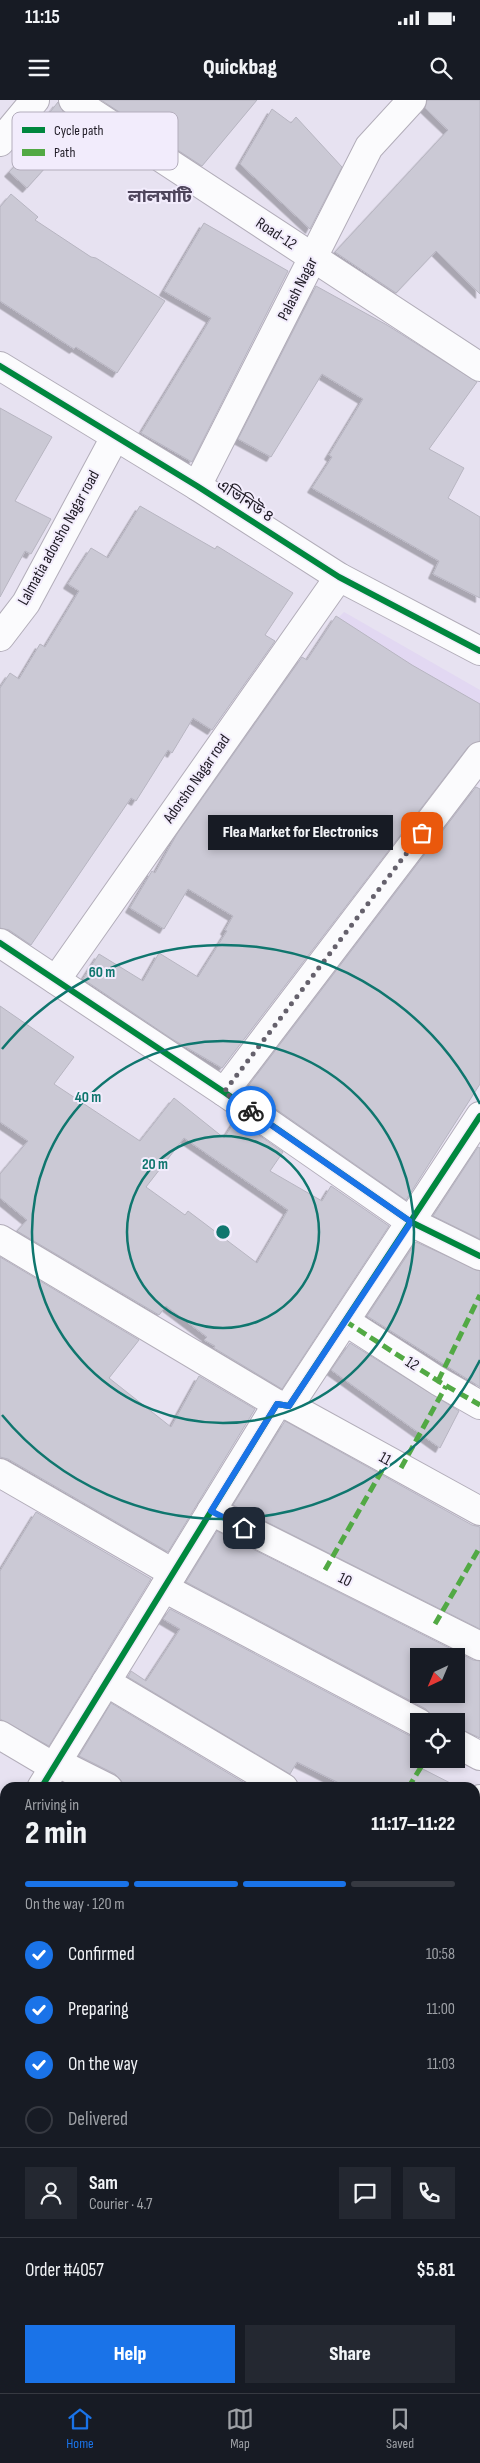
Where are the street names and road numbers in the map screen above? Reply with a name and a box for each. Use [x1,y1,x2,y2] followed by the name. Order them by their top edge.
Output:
[252,214,300,254] street label: Road-12
[274,254,322,324] street label: Palash Nagar
[14,467,104,609] street label: Lalmatia adorsho Nagar road
[213,475,278,527] street label: এভিনিউ ৪
[159,731,235,828] street label: Adorsho Nagar road
[402,1353,422,1375] street label: 12
[375,1448,395,1470] street label: 11
[335,1569,355,1591] street label: 10

